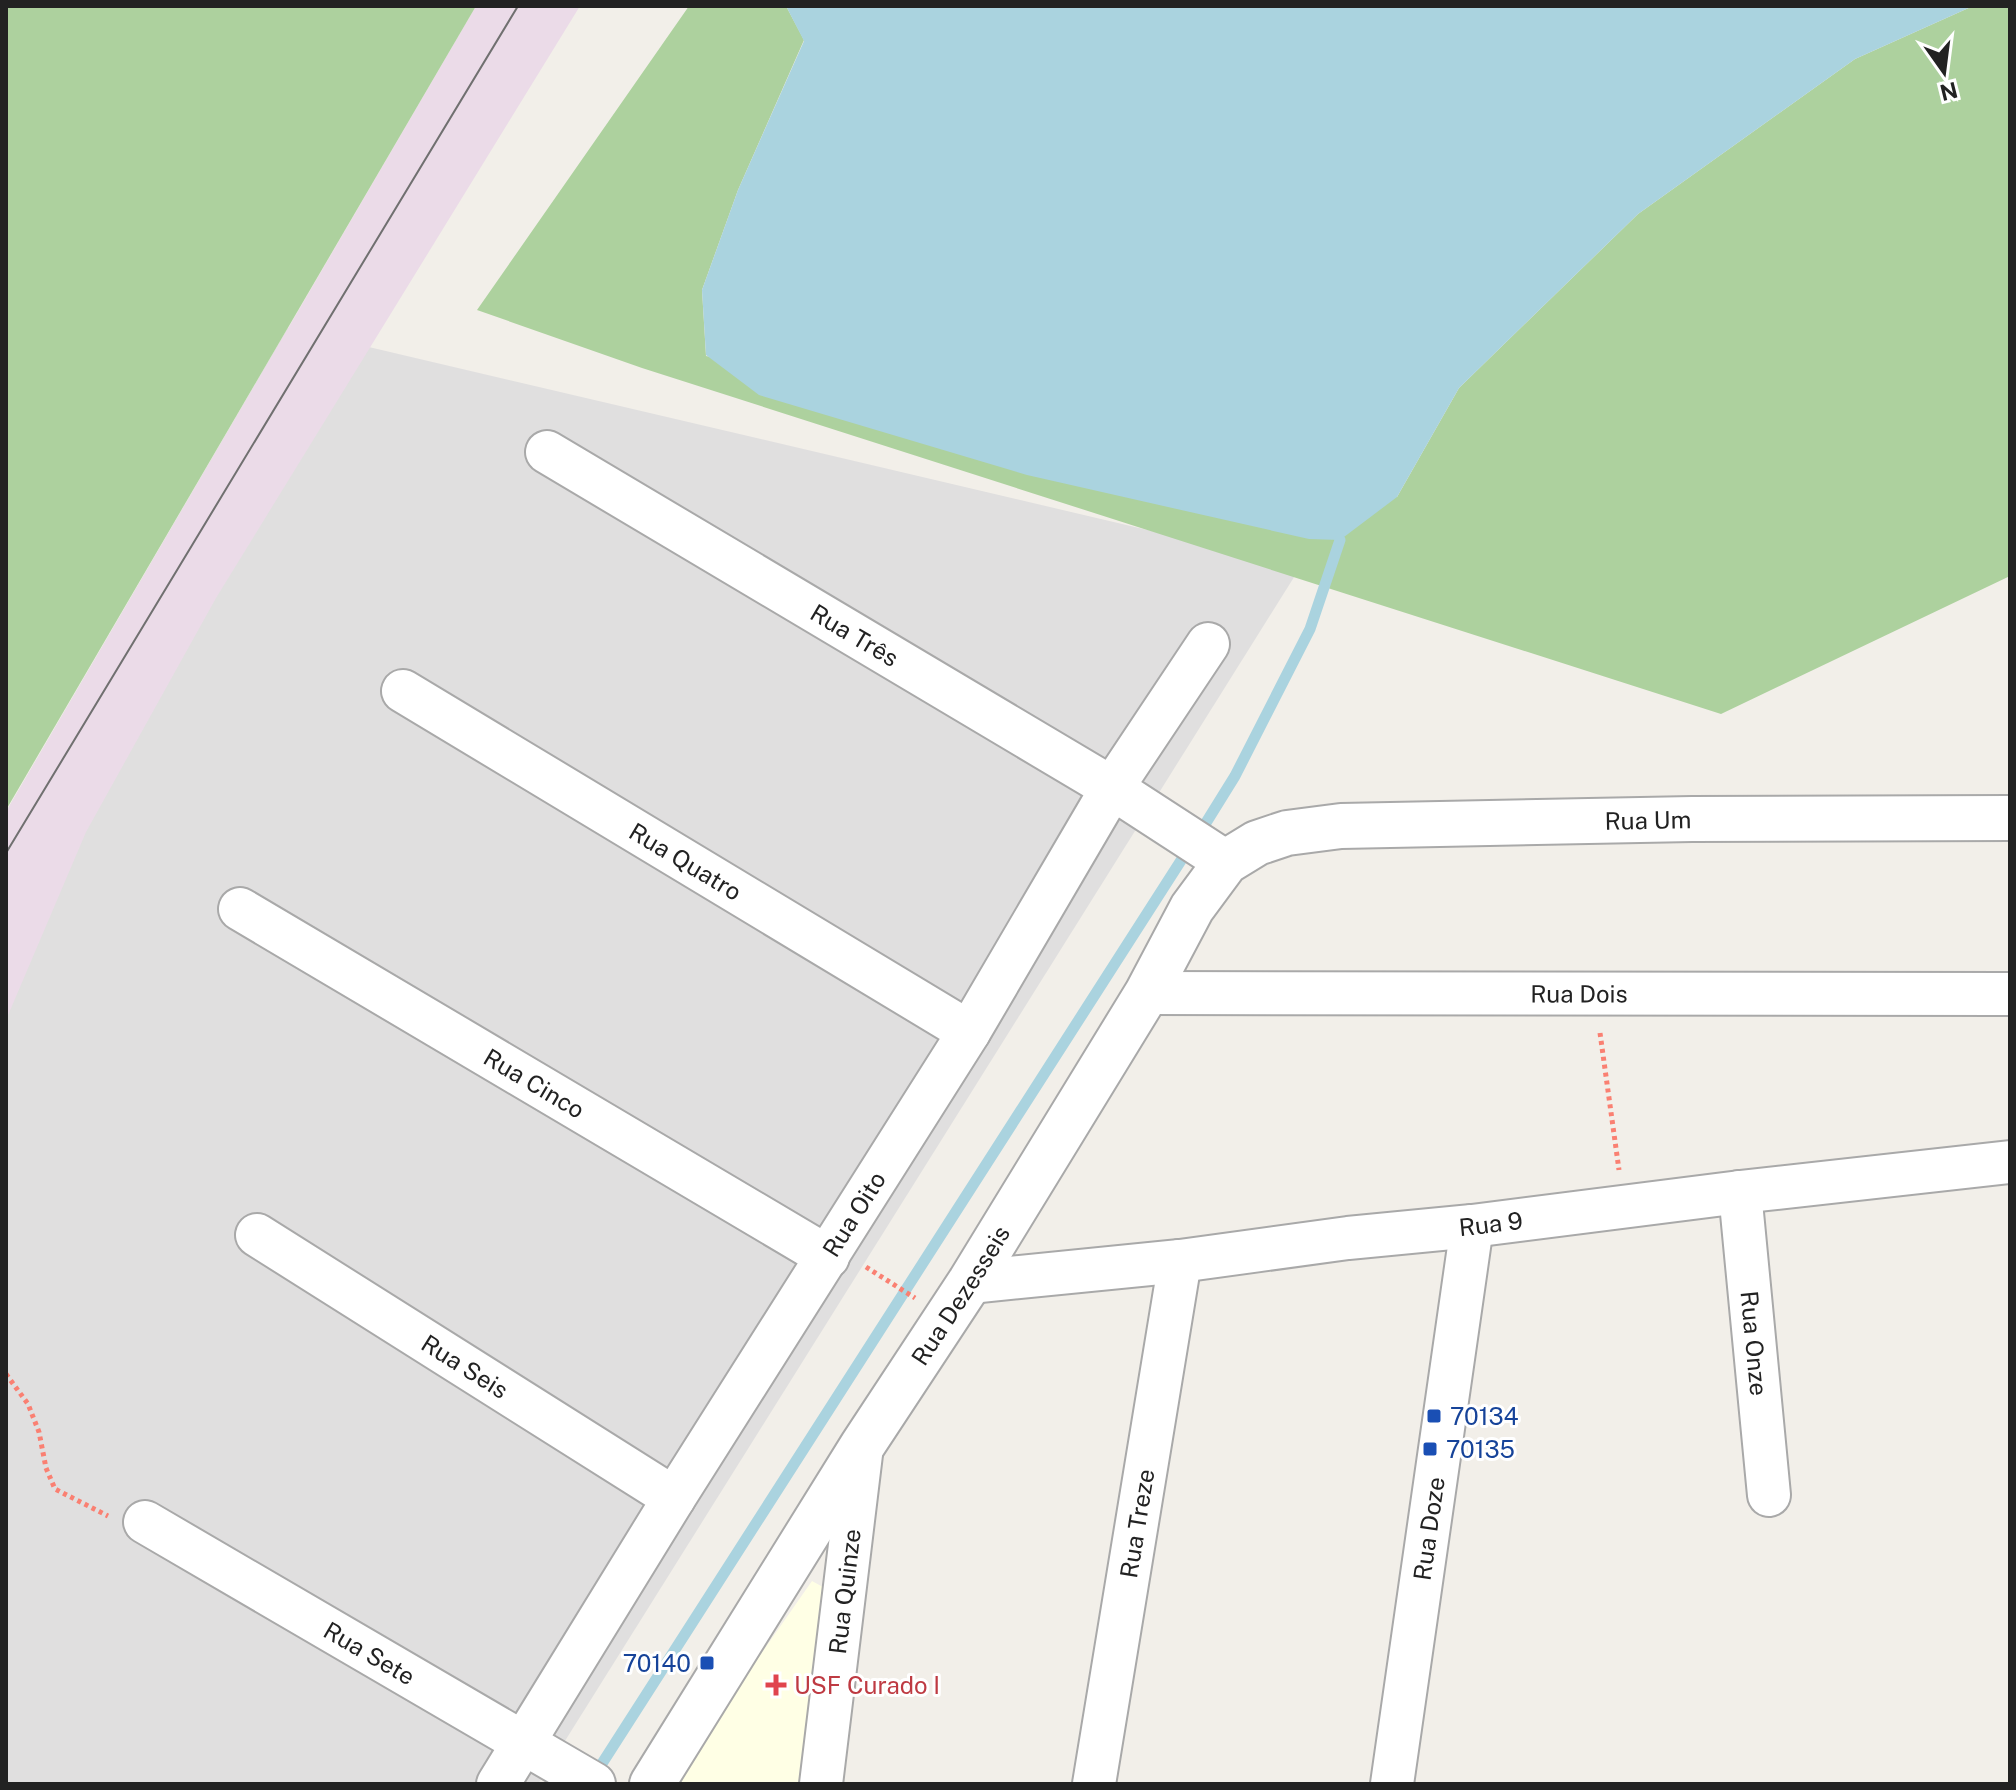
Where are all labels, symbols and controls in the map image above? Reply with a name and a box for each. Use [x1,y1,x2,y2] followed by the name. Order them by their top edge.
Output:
[1904,32,1984,112] north arrow
[1937,77,1960,106] text: N
[806,598,904,672] street label: Rua Três
[1604,805,1692,835] street label: Rua Um
[625,817,747,906] street label: Rua Quatro
[1530,979,1628,1008] street label: Rua Dois
[479,1043,590,1124] street label: Rua Cinco
[817,1166,891,1262] street label: Rua Oito
[1457,1206,1524,1241] street label: Rua 9
[905,1220,1015,1370] street label: Rua Dezesseis
[1736,1289,1773,1397] street label: Rua Onze
[417,1329,514,1404] street label: Rua Seis
[1450,1402,1519,1430] place label: 70134
[1425,1407,1443,1425] marker: 70134
[1446,1435,1515,1463] place label: 70135
[1421,1440,1439,1458] marker: 70135
[1114,1467,1160,1580] street label: Rua Treze
[1407,1475,1450,1582] street label: Rua Doze
[823,1527,866,1656] street label: Rua Quinze
[319,1616,420,1691] street label: Rua Sete
[623,1649,691,1677] place label: 70140
[698,1654,716,1672] marker: 70140
[794,1671,940,1699] place label: USF Curado I
[765,1674,787,1696] marker: USF Curado I

